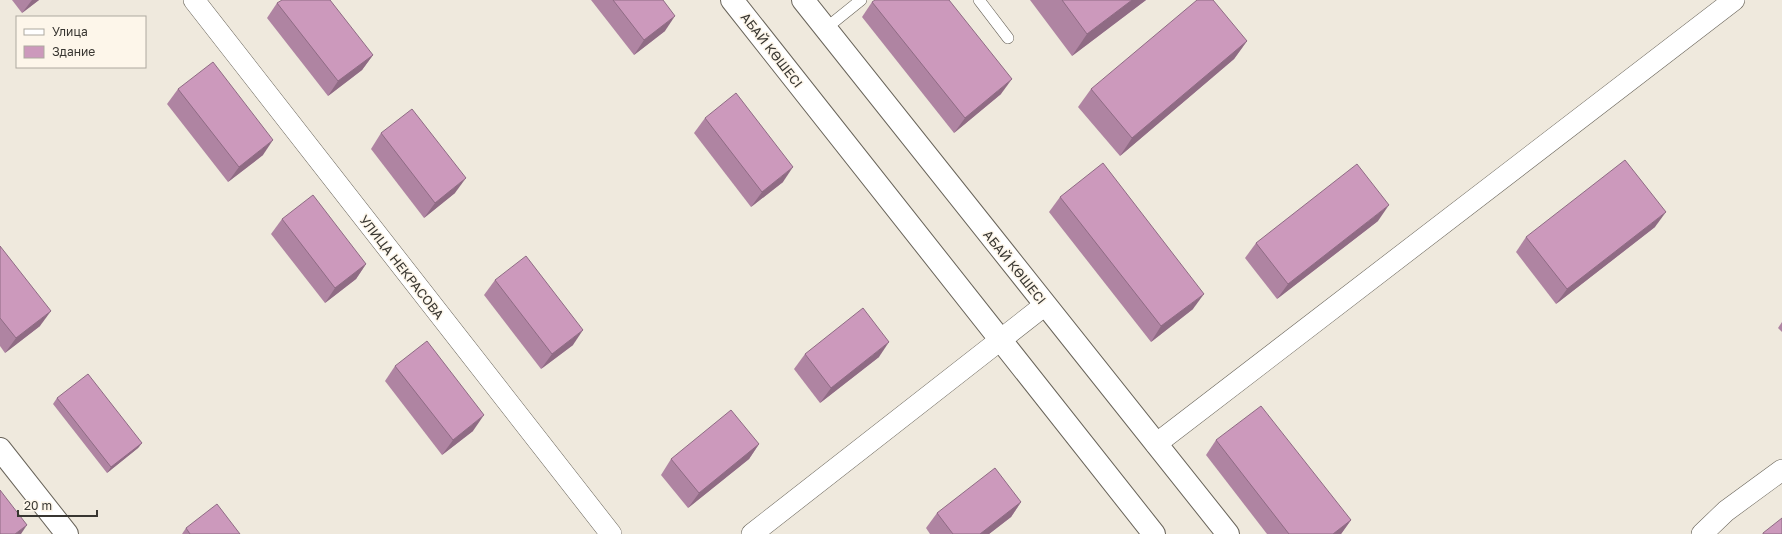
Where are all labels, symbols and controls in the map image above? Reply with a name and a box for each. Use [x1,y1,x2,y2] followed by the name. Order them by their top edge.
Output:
[738,9,806,91] street label: АБАЙ КӨШЕСІ
[16,16,146,68] legend
[52,24,88,39] text: Улица
[52,44,95,59] text: Здание
[356,212,448,323] street label: УЛИЦА НЕКРАСОВА
[980,227,1050,307] street label: АБАЙ КӨШЕСІ
[18,492,97,518] scale bar
[24,498,52,513] text: 20 m

